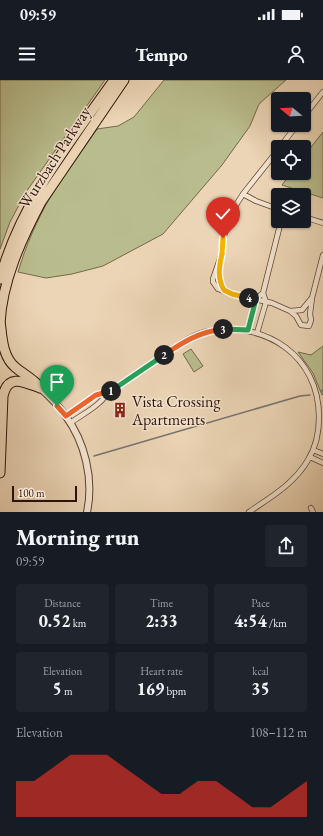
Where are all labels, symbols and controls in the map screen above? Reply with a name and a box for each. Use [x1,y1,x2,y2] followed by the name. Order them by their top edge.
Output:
[20,5,56,24] text: 09:59
[16,43,38,65] icon: menu
[135,43,188,66] text: Tempo
[285,43,307,65] icon: person
[271,92,311,132] north arrow
[271,92,311,228] map controls
[13,101,96,212] street label: Wurzbach Parkway
[271,140,311,180] button: locate
[271,188,311,228] button: layers
[206,197,240,238] pin
[212,203,234,225] icon: check
[239,288,259,308] pin: 4
[246,291,252,305] text: 4
[213,319,233,339] pin: 3
[220,322,226,336] text: 3
[154,345,174,365] pin: 2
[161,348,167,362] text: 2
[40,365,74,406] pin
[46,371,68,393] icon: arrive
[101,381,121,401] pin: 1
[108,384,114,398] text: 1
[131,391,221,430] place label: Vista Crossing Apartments
[111,401,129,419] building icon: Vista Crossing Apartments
[12,484,77,503] scale bar
[18,486,45,500] text: 100 m
[16,523,140,552] text: Morning run
[265,525,307,567] button: share
[16,553,44,570] text: 09:59
[44,596,81,610] text: Distance
[150,596,173,610] text: Time
[251,596,270,610] text: Pace
[39,610,70,632] text: 0.52
[145,610,178,632] text: 2:33
[234,610,267,632] text: 4:54
[70,616,86,630] text: km
[267,616,287,630] text: /km
[43,664,82,678] text: Elevation
[140,664,183,678] text: Heart rate
[252,664,269,678] text: kcal
[53,678,62,700] text: 5
[137,678,164,700] text: 169
[251,678,270,700] text: 35
[62,684,72,698] text: m
[164,684,186,698] text: bpm
[16,724,63,741] text: Elevation
[250,724,307,741] text: 108–112 m

